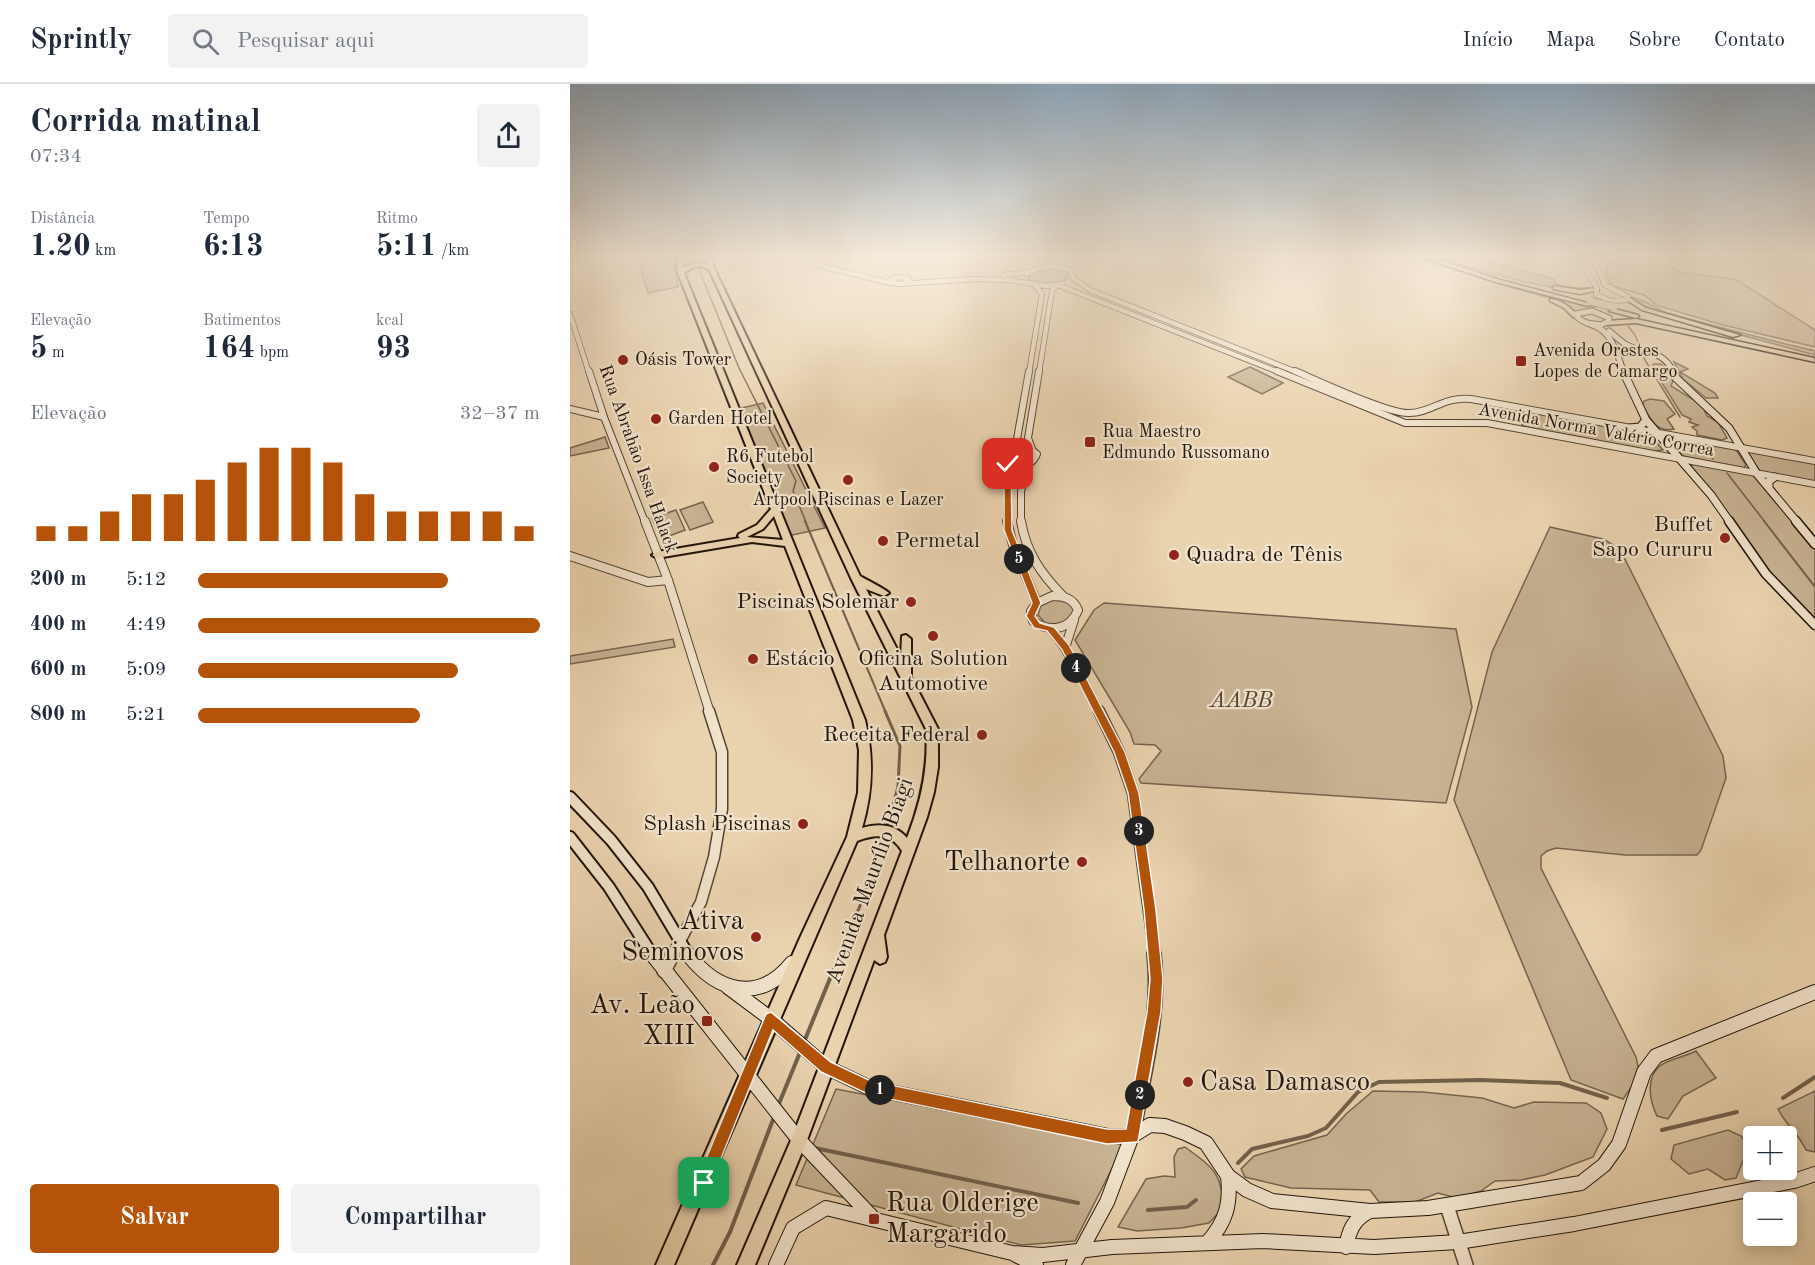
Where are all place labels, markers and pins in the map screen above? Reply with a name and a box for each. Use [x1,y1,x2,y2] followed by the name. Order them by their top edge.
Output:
[1533,342,1677,381] place label: Avenida Orestes Lopes de Camargo
[635,351,732,369] place label: Oásis Tower
[616,353,630,367] marker: Oásis Tower
[1514,354,1528,368] marker: Avenida Orestes Lopes de Camargo
[668,410,772,428] place label: Garden Hotel
[649,412,663,426] marker: Garden Hotel
[1102,423,1270,462] place label: Rua Maestro Edmundo Russomano
[1083,435,1097,449] marker: Rua Maestro Edmundo Russomano
[982,438,1033,489] pin
[726,448,814,487] place label: R6 Futebol Society
[707,460,721,474] marker: R6 Futebol Society
[841,473,855,487] marker: Artpool Piscinas e Lazer
[752,491,944,509] place label: Artpool Piscinas e Lazer
[1592,514,1713,561] place label: Buffet Sapo Cururu
[895,530,980,552] place label: Permetal
[1718,531,1732,545] marker: Buffet Sapo Cururu
[876,534,890,548] marker: Permetal
[1004,544,1034,574] pin: 5
[1186,544,1343,566] place label: Quadra de Tênis
[1167,548,1181,562] marker: Quadra de Tênis
[737,591,899,613] place label: Piscinas Solemar
[904,595,918,609] marker: Piscinas Solemar
[926,629,940,643] marker: Oficina Solution Automotive
[765,648,835,670] place label: Estácio
[858,648,1008,695] place label: Oficina Solution Automotive
[746,652,760,666] marker: Estácio
[1061,653,1091,683] pin: 4
[823,724,970,746] place label: Receita Federal
[975,728,989,742] marker: Receita Federal
[643,813,791,835] place label: Splash Piscinas
[1124,816,1154,846] pin: 3
[796,817,810,831] marker: Splash Piscinas
[944,849,1070,876] place label: Telhanorte
[1075,855,1089,869] marker: Telhanorte
[621,908,744,966] place label: Ativa Seminovos
[749,930,763,944] marker: Ativa Seminovos
[589,992,695,1050] place label: Av. Leão XIII
[700,1014,714,1028] marker: Av. Leão XIII
[1200,1069,1370,1096] place label: Casa Damasco
[865,1075,895,1105] pin: 1
[1181,1075,1195,1089] marker: Casa Damasco
[1125,1080,1155,1110] pin: 2
[678,1157,729,1208] pin
[886,1190,1039,1248] place label: Rua Olderige Margarido
[867,1212,881,1226] marker: Rua Olderige Margarido

